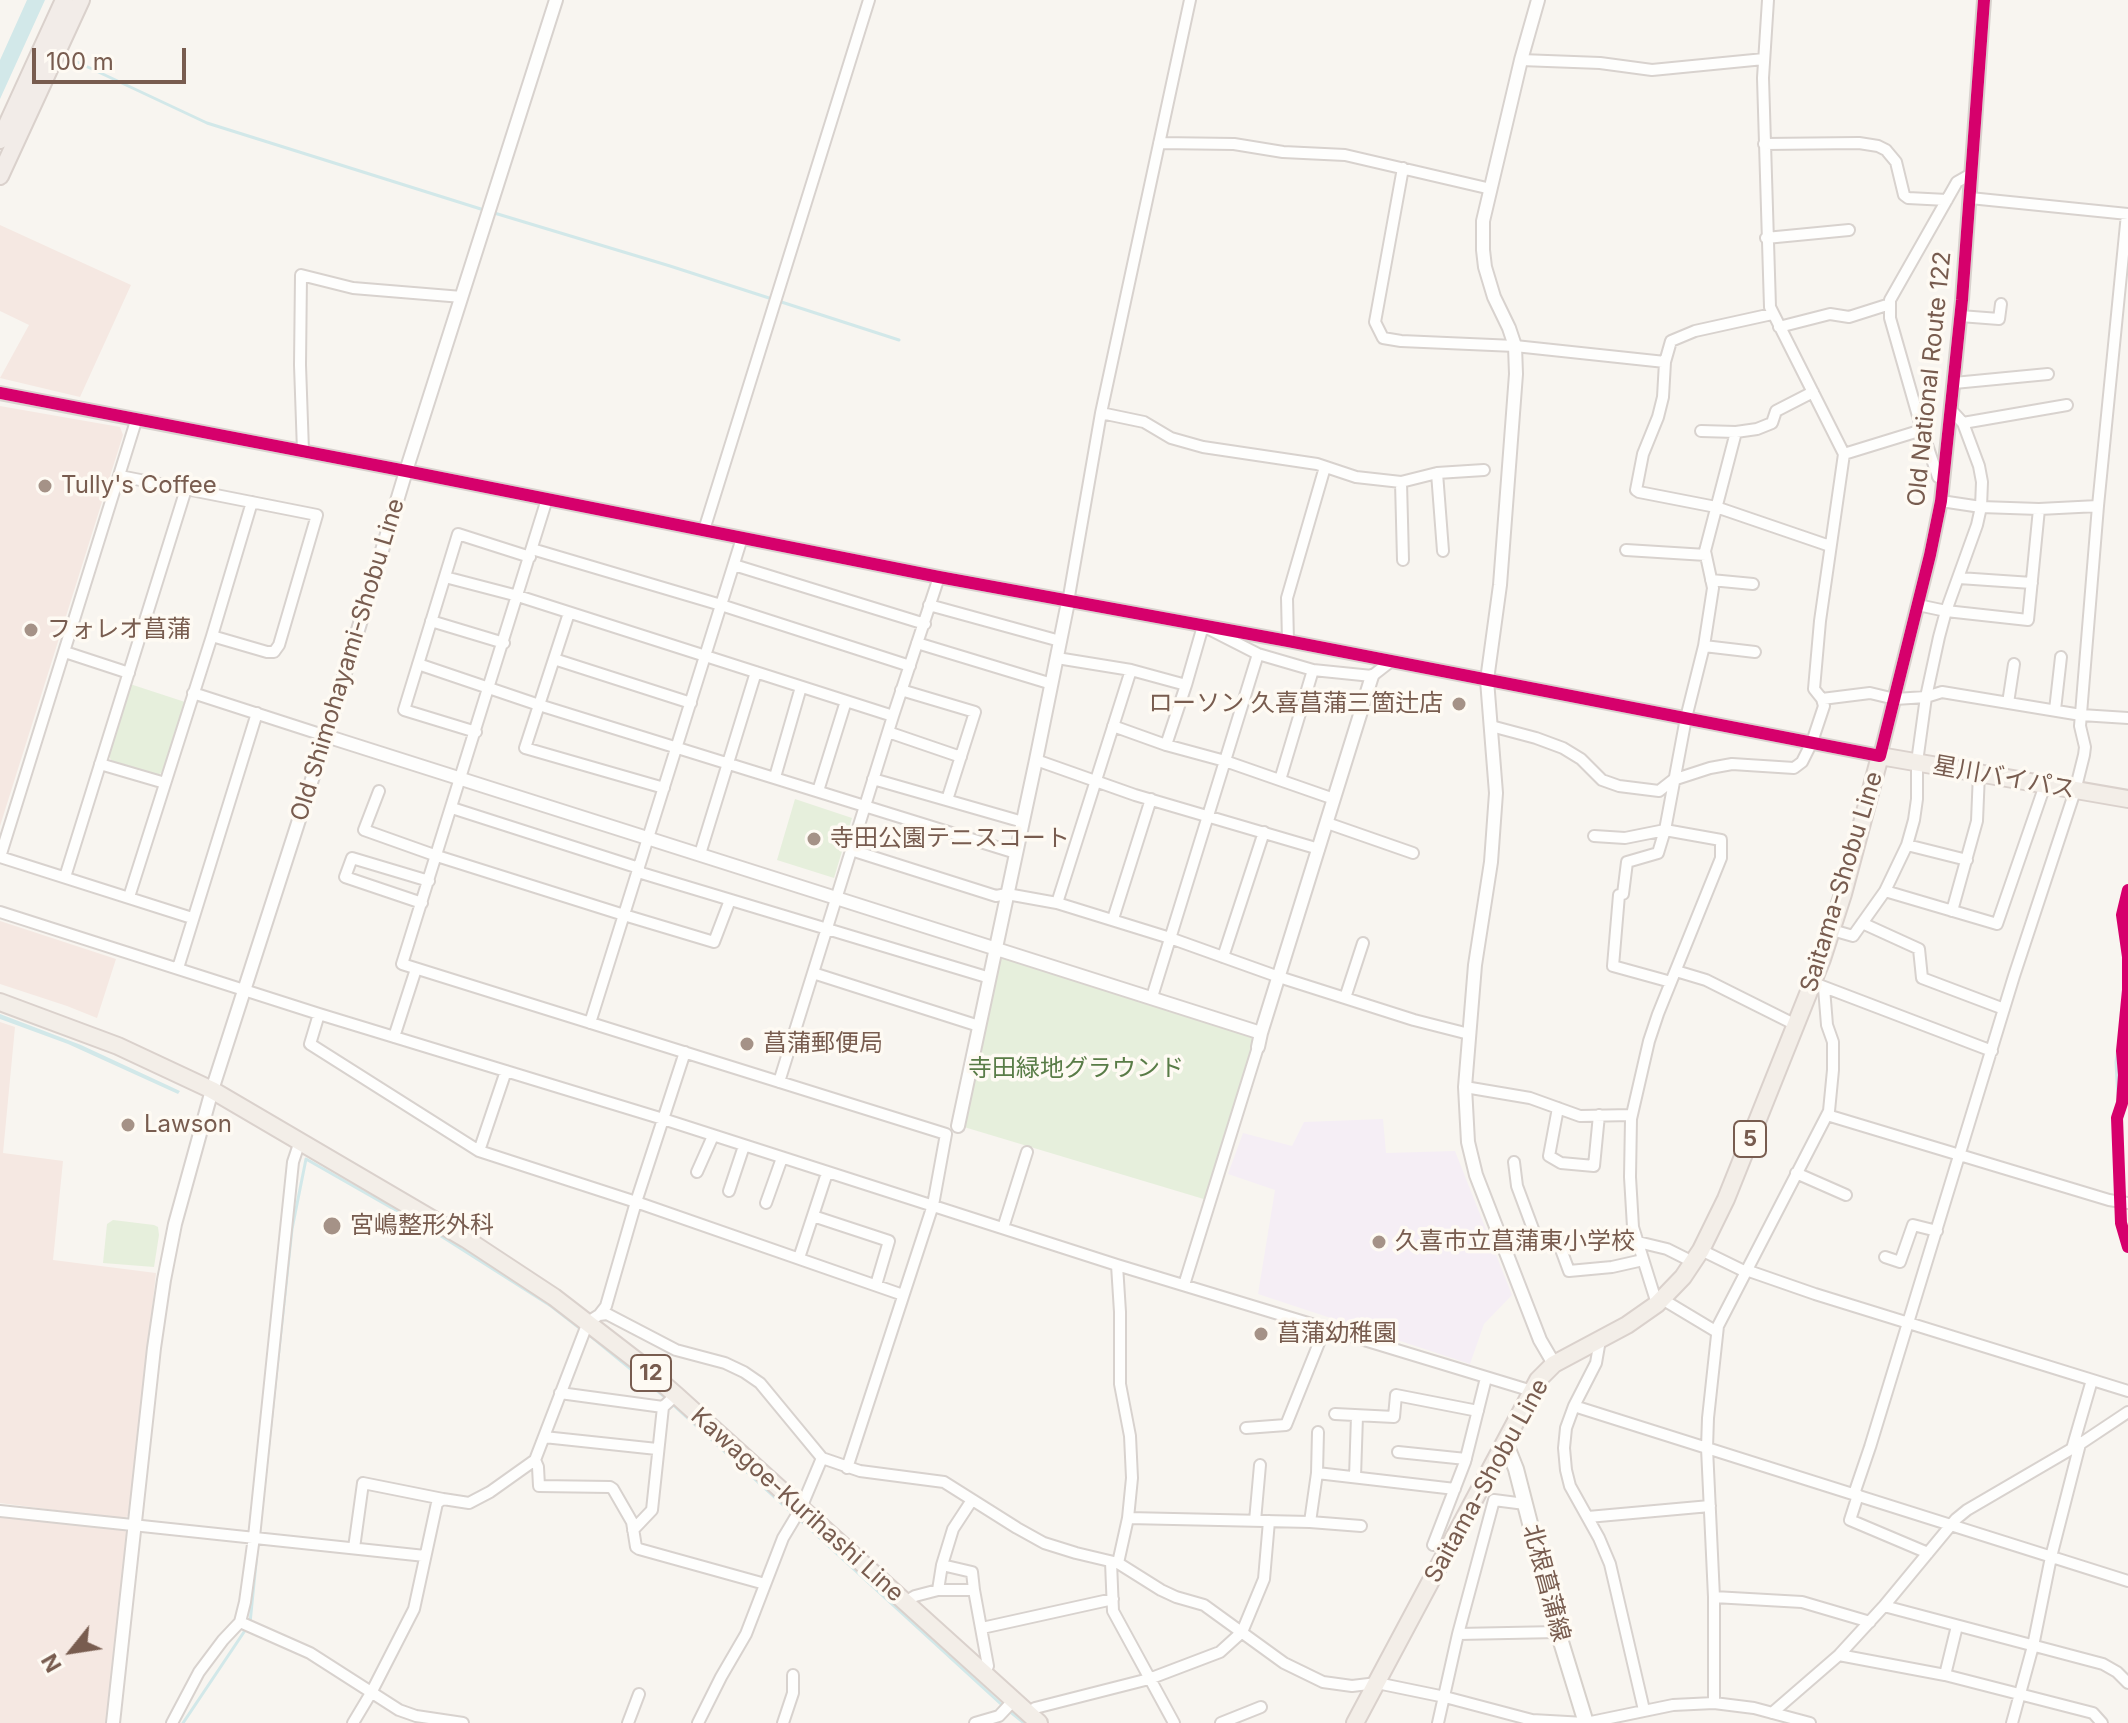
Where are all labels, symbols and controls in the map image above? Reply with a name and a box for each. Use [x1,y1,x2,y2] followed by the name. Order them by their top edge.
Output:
[36,32,190,82] scale bar
[46,47,114,76] text: 100 m
[1902,250,1958,508] street label: Old National Route 122
[61,472,217,500] place label: Tully's Coffee
[36,477,54,495] marker: Tully's Coffee
[285,495,411,825] street label: Old Shimohayami-Shobu Line
[47,616,191,644] place label: フォレオ菖蒲
[22,621,40,639] marker: フォレオ菖蒲
[1148,690,1443,718] place label: ローソン 久喜菖蒲三箇辻店
[1450,695,1468,713] marker: ローソン 久喜菖蒲三箇辻店
[1931,751,2077,805] street label: 星川バイパス
[1795,768,1889,996] street label: Saitama-Shobu Line
[830,825,1070,853] place label: 寺田公園テニスコート
[805,830,823,848] marker: 寺田公園テニスコート
[763,1030,883,1058] place label: 菖蒲郵便局
[738,1035,756,1053] marker: 菖蒲郵便局
[968,1055,1184,1083] park label: 寺田緑地グラウンド
[144,1111,232,1139] place label: Lawson
[119,1116,137,1134] marker: Lawson
[1734,1121,1766,1157] road number: 5
[350,1212,494,1240] place label: 宮嶋整形外科
[321,1215,343,1237] marker: 宮嶋整形外科
[1395,1228,1635,1256] place label: 久喜市立菖蒲東小学校
[1370,1233,1388,1251] marker: 久喜市立菖蒲東小学校
[1277,1320,1397,1348] place label: 菖蒲幼稚園
[1252,1325,1270,1343] marker: 菖蒲幼稚園
[631,1355,671,1391] road number: 12
[1419,1374,1555,1588] street label: Saitama-Shobu Line
[685,1402,909,1608] street label: Kawagoe-Kurihashi Line
[1517,1521,1575,1645] street label: 北根菖蒲線
[32,1611,112,1691] north arrow
[36,1649,67,1677] text: N

